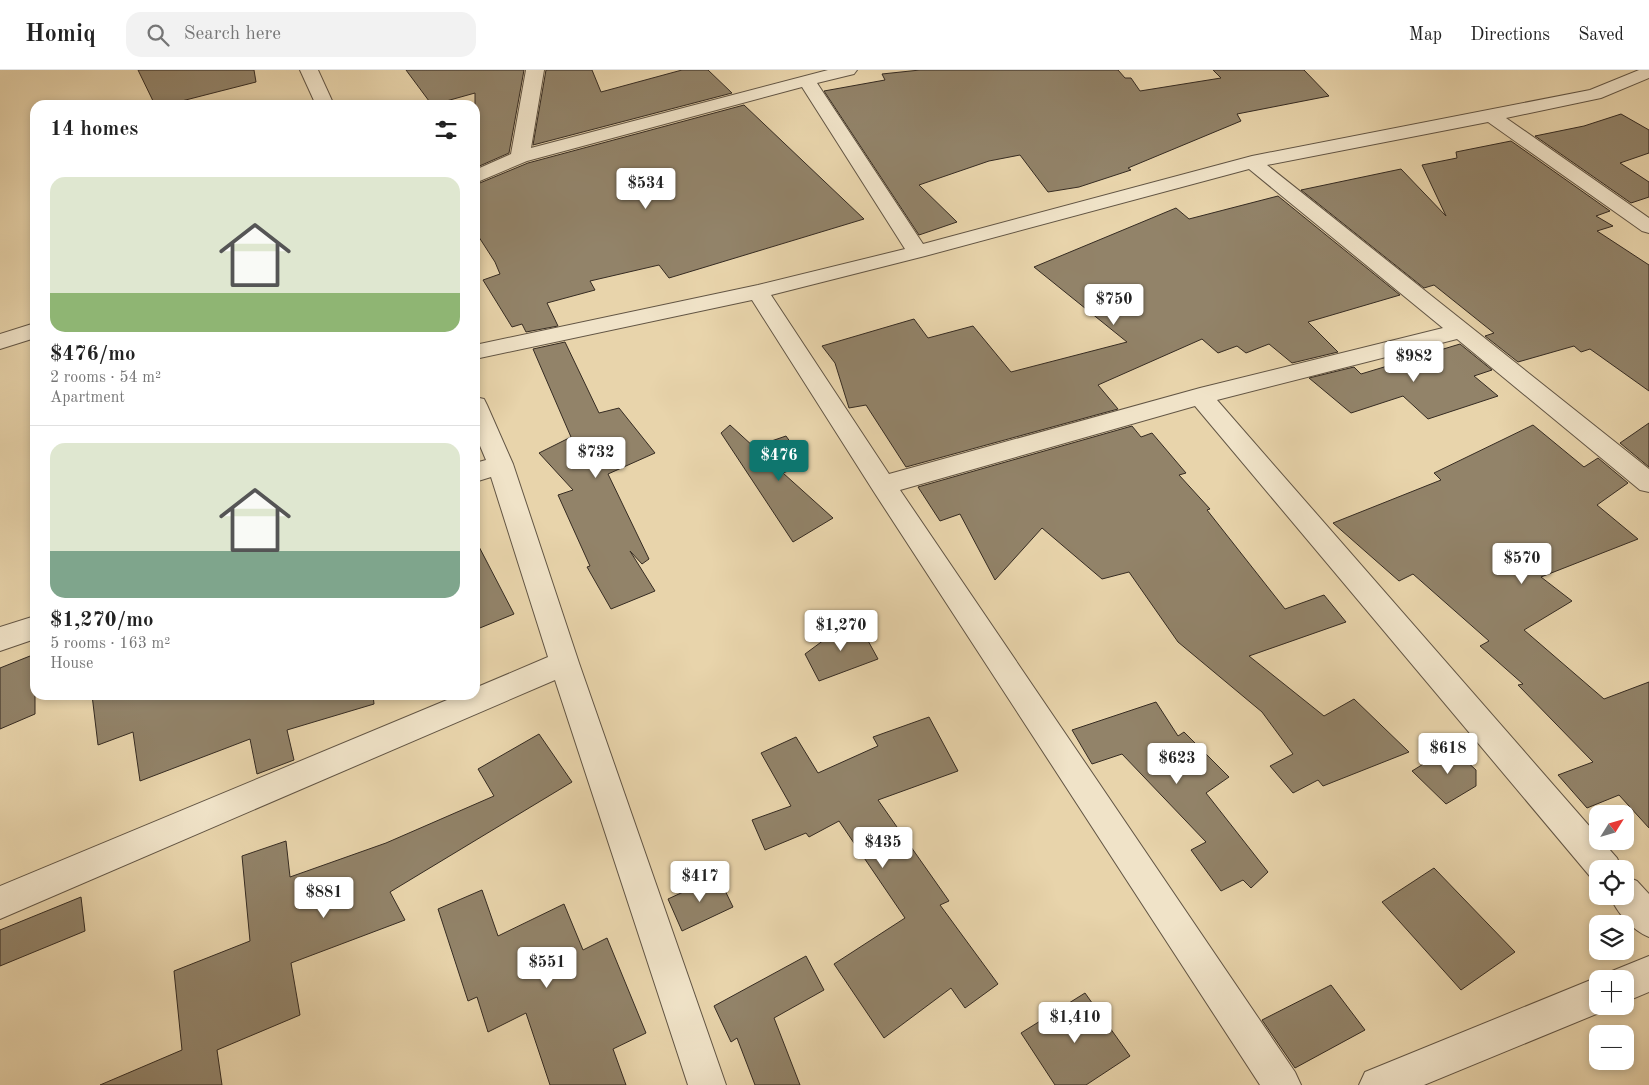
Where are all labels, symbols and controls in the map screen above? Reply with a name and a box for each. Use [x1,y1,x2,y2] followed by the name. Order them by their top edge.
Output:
[126,12,476,57] search box
[144,21,172,49] icon: search
[25,23,96,47] text: Homiq
[184,25,281,44] text: Search here
[1409,26,1442,44] text: Map
[1470,26,1550,44] text: Directions
[1578,26,1624,44] text: Saved
[432,116,460,144] icon: filters
[50,119,138,140] text: 14 homes
[616,168,676,210] pin: $534
[627,176,665,192] text: $534
[210,210,300,300] icon: home
[1084,284,1144,326] pin: $750
[1095,292,1133,308] text: $750
[1384,340,1444,383] pin: $982
[50,344,136,365] text: $476/mo
[1395,349,1433,365] text: $982
[50,370,161,386] text: 2 rooms · 54 m²
[50,390,125,406] text: Apartment
[566,436,626,479] pin: $732
[749,440,809,482] pin: $476
[577,445,615,461] text: $732
[760,448,798,464] text: $476
[210,475,300,565] icon: home
[1492,542,1552,585] pin: $570
[1503,551,1541,567] text: $570
[50,610,154,631] text: $1,270/mo
[800,610,882,652] pin: $1,270
[816,618,866,634] text: $1,270
[50,636,170,652] text: 5 rooms · 163 m²
[50,656,93,672] text: House
[1418,732,1478,775] pin: $618
[1429,741,1467,757] text: $618
[1147,742,1207,785] pin: $623
[1158,751,1196,767] text: $623
[1589,805,1634,850] north arrow
[1589,805,1634,1070] map controls
[853,826,913,869] pin: $435
[864,835,902,851] text: $435
[670,860,730,903] pin: $417
[1589,860,1634,905] button: locate
[681,869,719,885] text: $417
[294,876,354,919] pin: $881
[305,885,343,901] text: $881
[1589,915,1634,960] button: layers
[517,946,577,989] pin: $551
[528,955,566,971] text: $551
[1589,970,1634,1015] button: +
[1034,1002,1116,1044] pin: $1,410
[1050,1010,1100,1026] text: $1,410
[1589,1025,1634,1070] button: −

